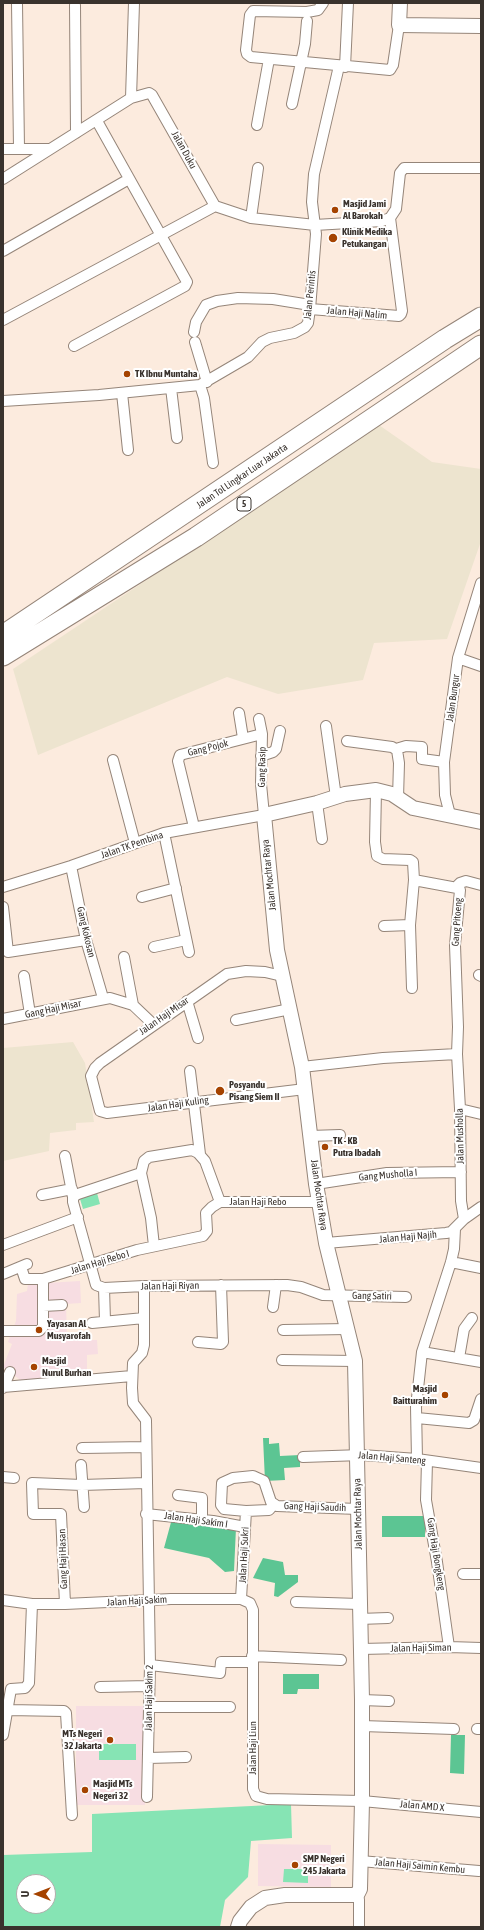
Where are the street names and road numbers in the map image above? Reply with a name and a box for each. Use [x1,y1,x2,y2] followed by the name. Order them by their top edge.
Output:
[169,129,199,171] street label: Jalan Duku
[301,270,319,320] street label: Jalan Perintis
[326,304,388,322] street label: Jalan Haji Nalim
[194,441,290,511] street label: Jalan Tol Lingkar Luar Jakarta
[237,497,251,511] road number: 5
[444,673,462,723] street label: Jalan Bungur
[186,737,230,759] street label: Gang Pojok
[256,747,268,787] street label: Gang Rasip
[99,829,165,861] street label: Jalan TK Pembina
[259,839,279,911] street label: Jalan Mochtar Raya
[449,897,465,947] street label: Gang Pitoeng
[74,905,98,959] street label: Gang Kokosan
[137,994,191,1038] street label: Jalan Haji Misar
[24,997,82,1021] street label: Gang Haji Misar
[147,1094,209,1114] street label: Jalan Haji Kuling
[454,1108,466,1164] street label: Jalan Musholla
[308,1159,330,1231] street label: Jalan Mochtar Raya
[358,1166,418,1184] street label: Gang Musholla I
[230,1196,286,1208] street label: Jalan Haji Rebo
[379,1229,437,1245] street label: Jalan Haji Najih
[69,1247,131,1277] street label: Jalan Haji Rebo I
[141,1279,199,1293] street label: Jalan Haji Riyan
[352,1290,392,1302] street label: Gang Satiri
[358,1449,426,1467] street label: Jalan Haji Santeng
[351,1478,365,1550] street label: Jalan Mochtar Raya
[284,1500,346,1514] street label: Gang Haji Saudih
[163,1510,229,1530] street label: Jalan Haji Sakim I
[424,1517,448,1591] street label: Gang Haji Bongkeng
[237,1526,251,1584] street label: Jalan Haji Sukri
[56,1529,70,1589] street label: Gang Haji Hasan
[107,1593,167,1609] street label: Jalan Haji Sakim
[390,1641,452,1655] street label: Jalan Haji Siman
[142,1665,156,1731] street label: Jalan Haji Sakim 2
[247,1721,259,1775] street label: Jalan Haji Liun
[399,1798,445,1814] street label: Jalan AMD X
[374,1856,466,1876] street label: Jalan Haji Saimin Kembu

